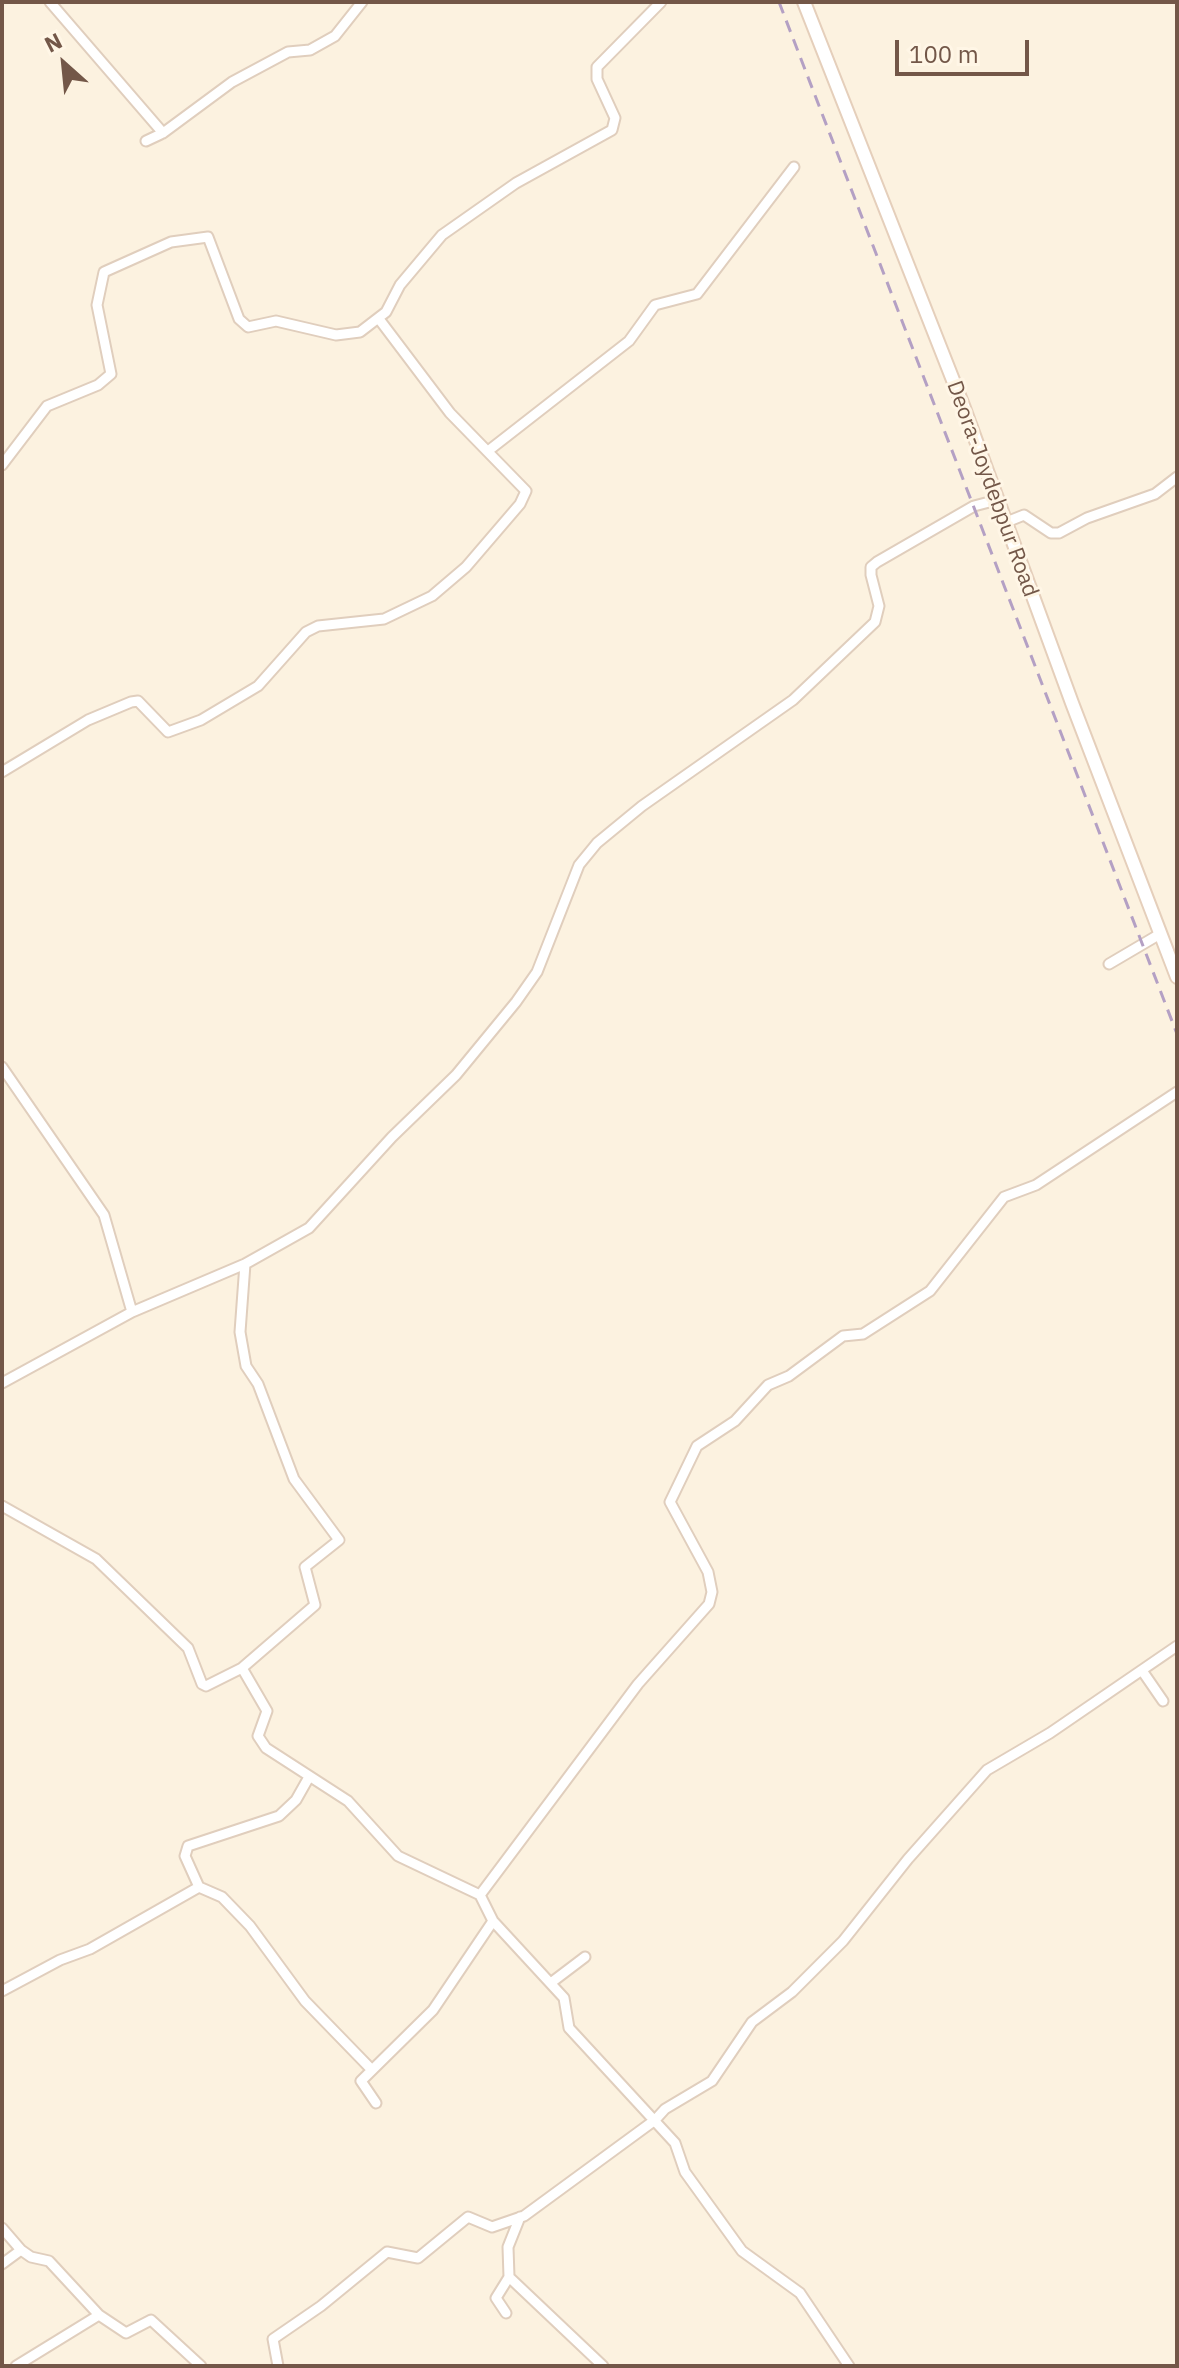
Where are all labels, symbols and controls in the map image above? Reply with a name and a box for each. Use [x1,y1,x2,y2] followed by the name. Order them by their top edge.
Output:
[24,24,104,104] north arrow
[899,24,1033,74] scale bar
[39,26,67,59] text: N
[909,38,979,70] text: 100 m
[941,377,1043,601] street label: Deora-Joydebpur Road

